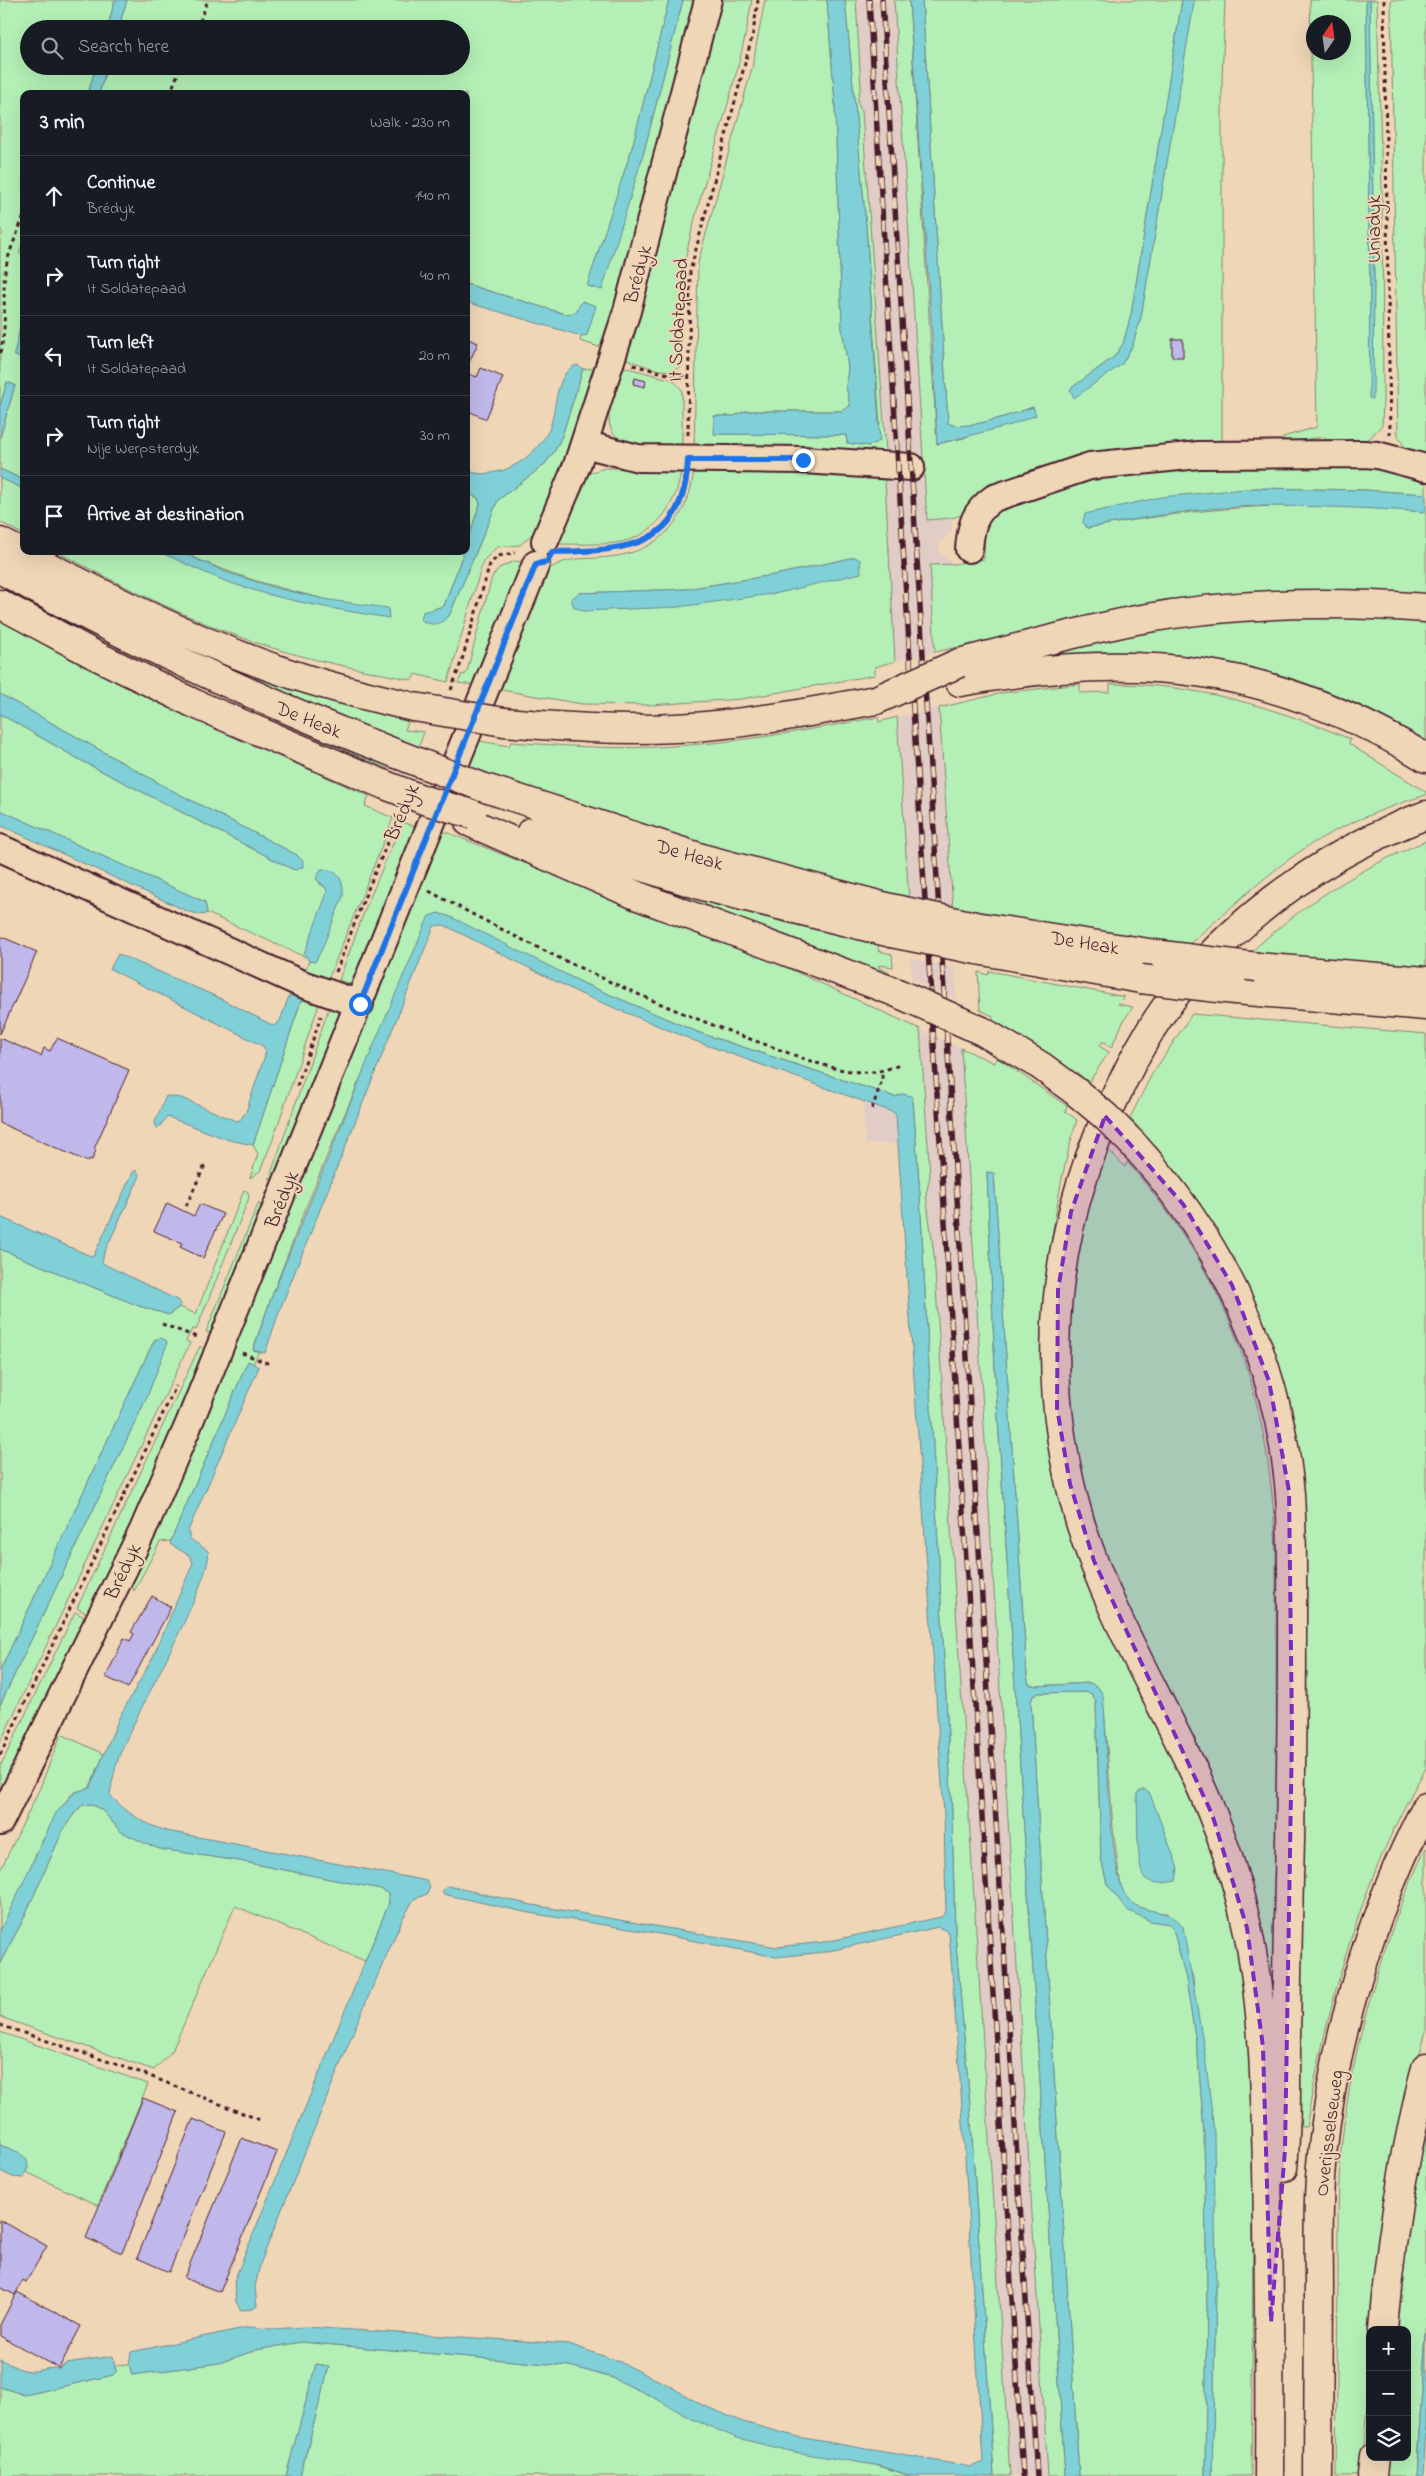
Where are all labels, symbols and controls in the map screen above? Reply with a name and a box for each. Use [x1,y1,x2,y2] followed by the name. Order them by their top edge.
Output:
[1306,15,1351,60] north arrow
[20,20,470,75] search box
[38,34,66,62] icon: search
[78,34,169,61] text: Search here
[40,108,84,138] text: 3 min
[370,111,450,135] text: Walk · 230 m
[87,170,155,197] text: Continue
[40,182,68,210] icon: ahead
[415,184,450,208] text: 140 m
[1361,195,1390,263] street label: Uniadyk
[87,197,135,221] text: Brédyk
[617,242,661,308] street label: Brédyk
[87,250,160,277] text: Turn right
[662,258,697,383] street label: It Soldatepaad
[40,262,68,290] icon: right
[420,264,450,288] text: 40 m
[87,277,186,301] text: It Soldatepaad
[87,330,154,357] text: Turn left
[40,342,68,370] icon: left
[419,344,450,368] text: 20 m
[87,357,186,381] text: It Soldatepaad
[87,410,160,437] text: Turn right
[40,422,68,450] icon: right
[420,424,450,448] text: 30 m
[87,437,199,461] text: Nije Werpsterdyk
[792,449,815,472] route end
[40,502,68,530] icon: arrive
[87,502,244,529] text: Arrive at destination
[270,695,346,748] street label: De Heak
[378,780,428,847] street label: Brédyk
[651,833,727,880] street label: De Heak
[1047,925,1121,964] street label: De Heak
[349,993,372,1016] route start
[258,1167,308,1234] street label: Brédyk
[98,1539,150,1606] street label: Brédyk
[1308,2068,1354,2198] street label: Overijsselseweg
[1366,2326,1411,2461] map controls
[1366,2326,1411,2371] button: +
[1366,2371,1411,2416] button: −
[1366,2416,1411,2461] button: layers

